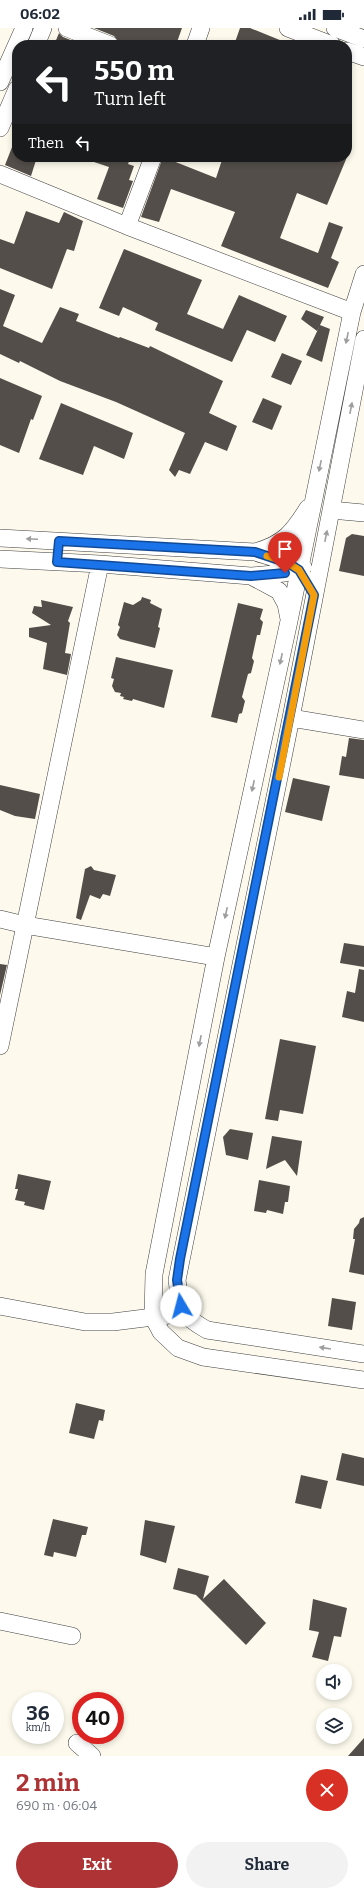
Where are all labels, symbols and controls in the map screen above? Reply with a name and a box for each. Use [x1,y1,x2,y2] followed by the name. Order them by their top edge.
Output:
[20,5,60,23] text: 06:02
[94,54,174,87] text: 550 m
[28,56,80,108] icon: left
[94,88,166,110] text: Turn left
[72,132,94,154] icon: left
[28,134,64,152] text: Then
[343,332,349,345] one-way arrow
[348,402,354,414] one-way arrow
[316,459,322,472] one-way arrow
[324,530,330,542] one-way arrow
[268,532,302,573] pin
[26,536,38,543] one-way arrow
[274,538,296,560] icon: arrive
[277,653,283,666] one-way arrow
[250,780,256,793] one-way arrow
[222,907,228,920] one-way arrow
[196,1035,202,1047] one-way arrow
[160,1285,202,1327] position arrow
[319,1345,332,1351] one-way arrow
[316,1664,352,1744] map controls
[316,1664,352,1700] button: sound
[72,1692,124,1744] speed limit sign: 40
[26,1701,50,1725] text: 36
[316,1708,352,1744] button: layers
[26,1722,50,1734] text: km/h
[16,1769,80,1797] text: 2 min
[306,1769,348,1811] button: close
[16,1798,97,1813] text: 690 m · 06:04
[16,1842,178,1888] button: Exit
[186,1842,348,1888] button: Share

